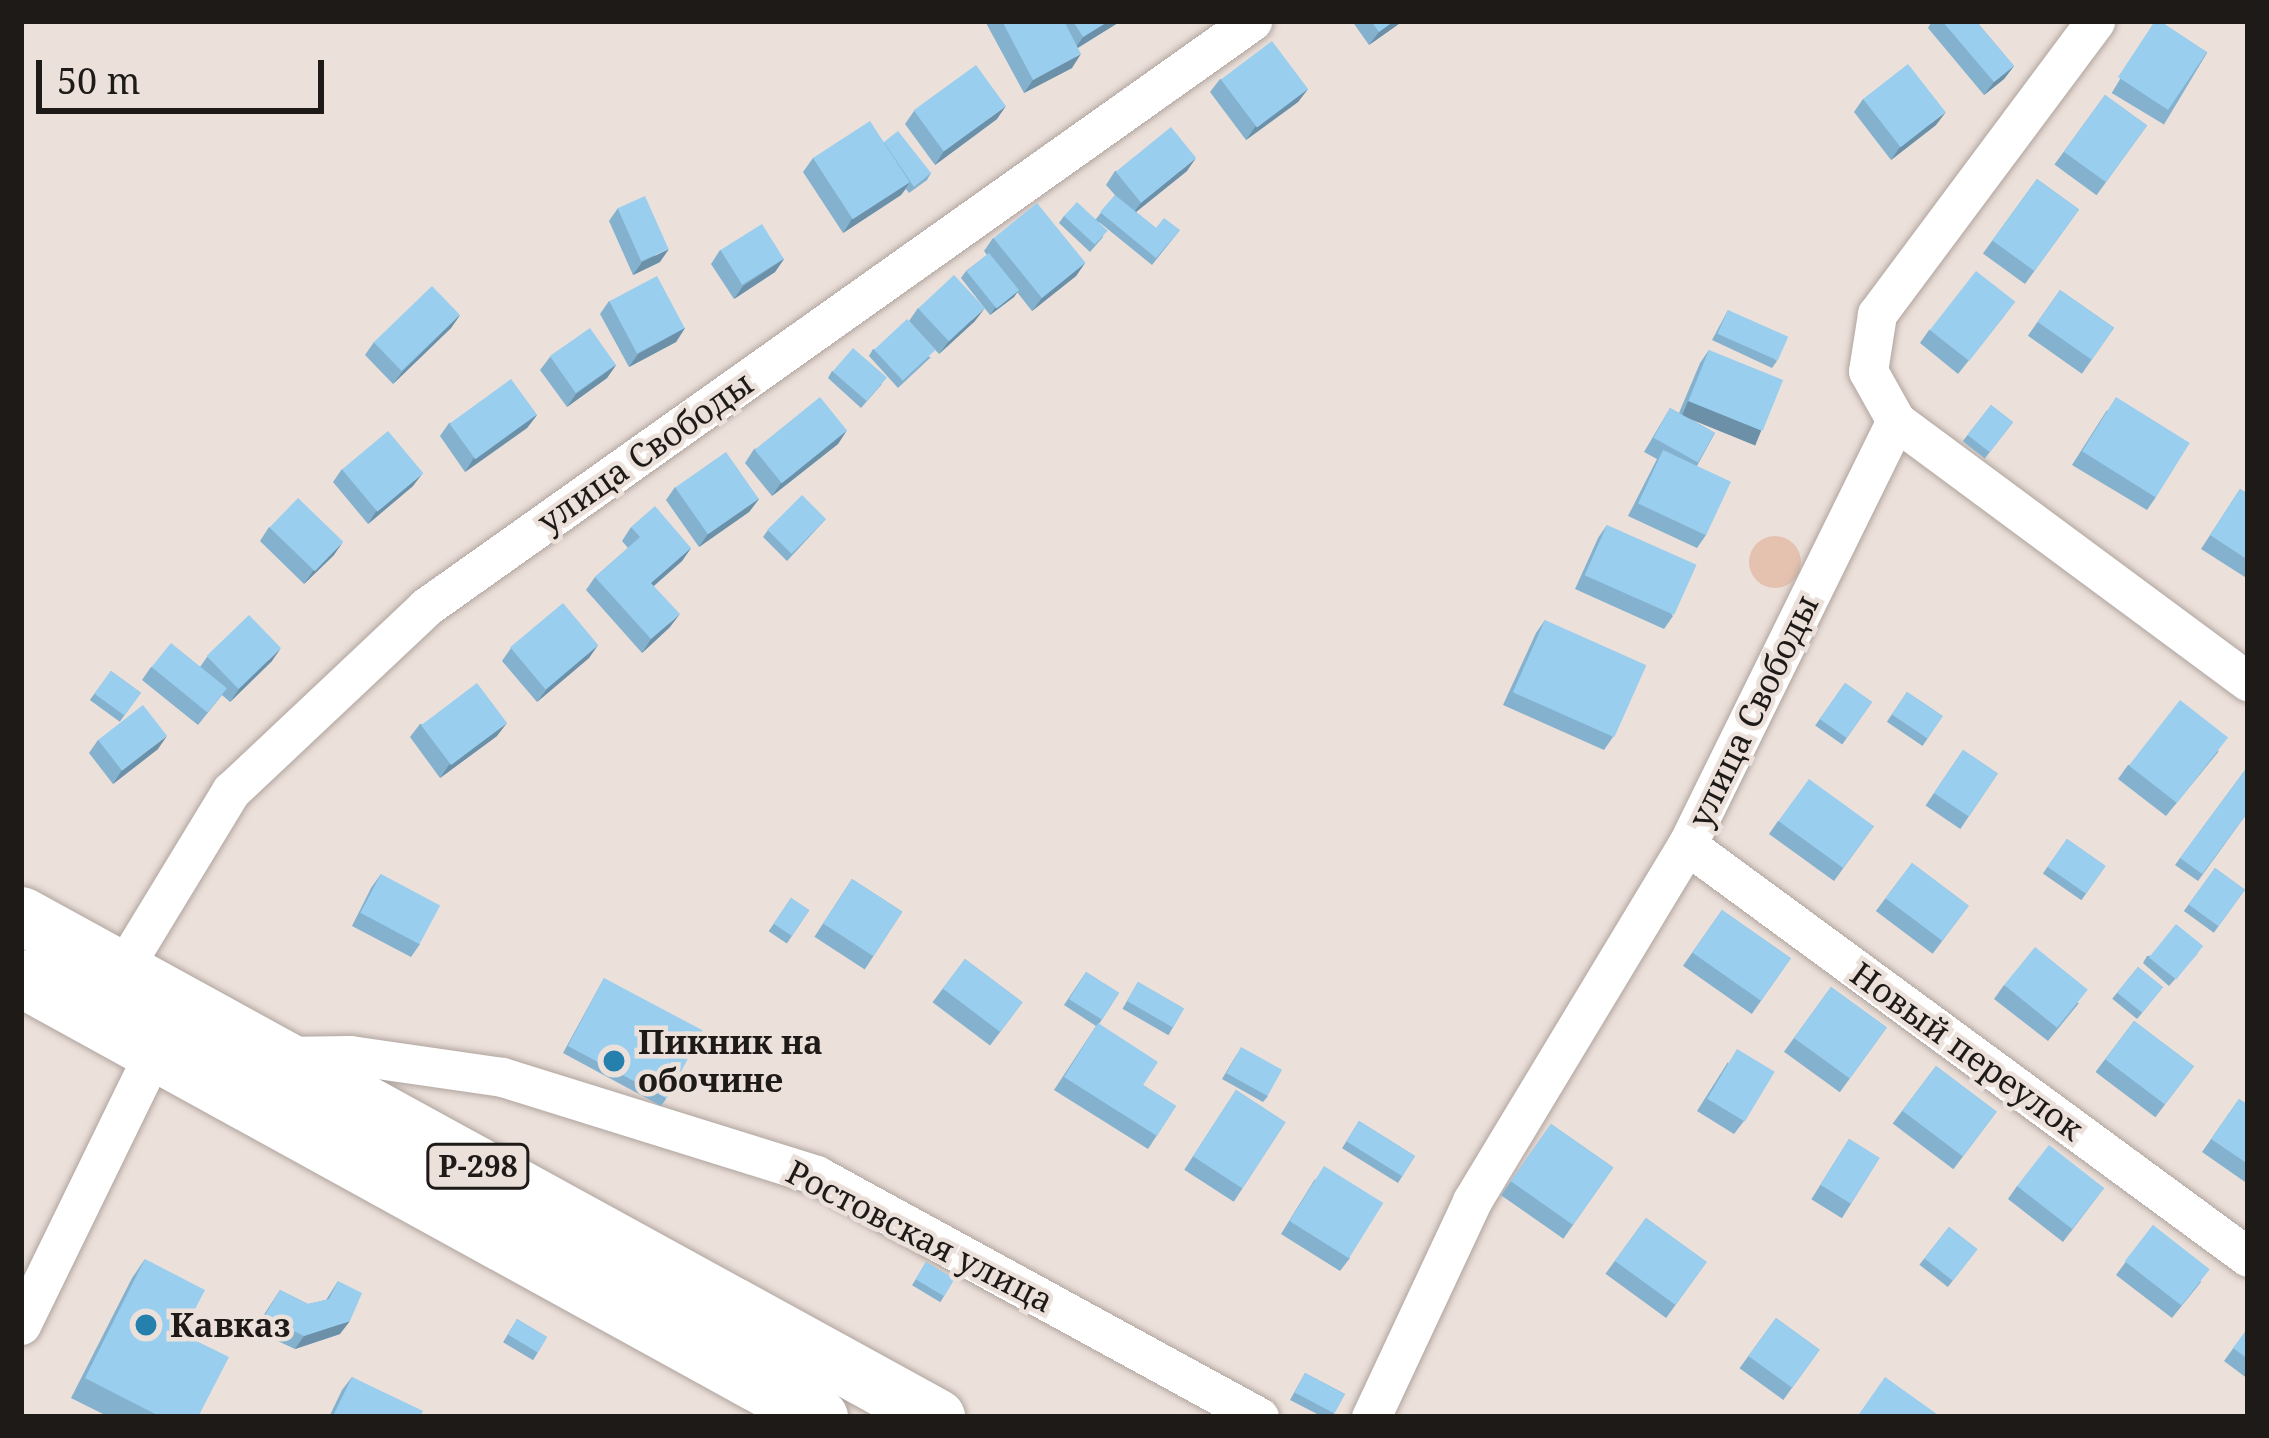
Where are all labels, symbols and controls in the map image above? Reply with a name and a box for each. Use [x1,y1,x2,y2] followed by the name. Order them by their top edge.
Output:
[42,36,330,110] scale bar
[57,56,141,105] text: 50 m
[530,363,760,541] street label: улица Свободы
[1680,588,1826,834] street label: улица Свободы
[1843,953,2091,1149] street label: Новый переулок
[638,1022,823,1100] place label: Пикник на обочине
[601,1048,627,1074] marker: Пикник на обочине
[424,1142,532,1190] road number: Р-298
[780,1152,1060,1320] street label: Ростовская улица
[170,1305,290,1345] place label: Кавказ
[133,1312,159,1338] marker: Кавказ

